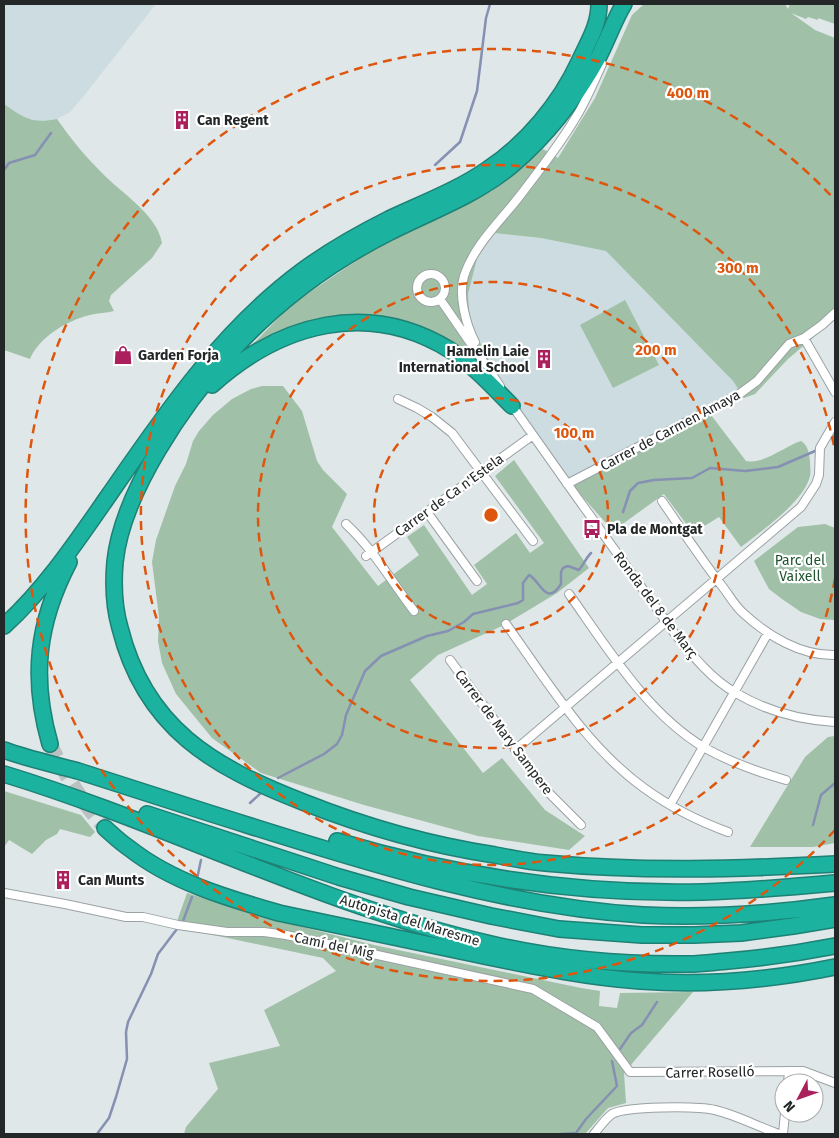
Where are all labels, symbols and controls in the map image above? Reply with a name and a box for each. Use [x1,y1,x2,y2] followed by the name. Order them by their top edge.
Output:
[667,84,709,102] text: 400 m
[171,109,193,131] building icon: Can Regent
[197,112,269,129] place label: Can Regent
[716,259,759,277] text: 300 m
[635,341,677,359] text: 200 m
[399,343,530,376] place label: Hamelin Laie International School
[112,344,134,366] shop icon: Garden Forja
[138,347,219,364] place label: Garden Forja
[533,348,555,370] building icon: Hamelin Laie International School
[597,386,743,475] street label: Carrer de Carmen Amaya
[554,424,594,442] text: 100 m
[392,450,507,541] street label: Carrer de Ca n'Estela
[482,506,500,524] centre of rings
[581,518,603,540] bus stop icon: Pla de Montgat
[607,521,703,538] place label: Pla de Montgat
[610,548,702,662] street label: Ronda del 8 de Març
[775,552,825,585] park label: Parc del Vaixell
[451,666,556,798] street label: Carrer de Mary Sampere
[52,869,74,891] building icon: Can Munts
[78,872,144,889] place label: Can Munts
[338,891,482,950] street label: Autopista del Maresme
[293,929,376,962] street label: Camí del Mig
[665,1063,755,1082] street label: Carrer Roselló
[774,1073,824,1123] north arrow
[780,1097,799,1115] text: N

